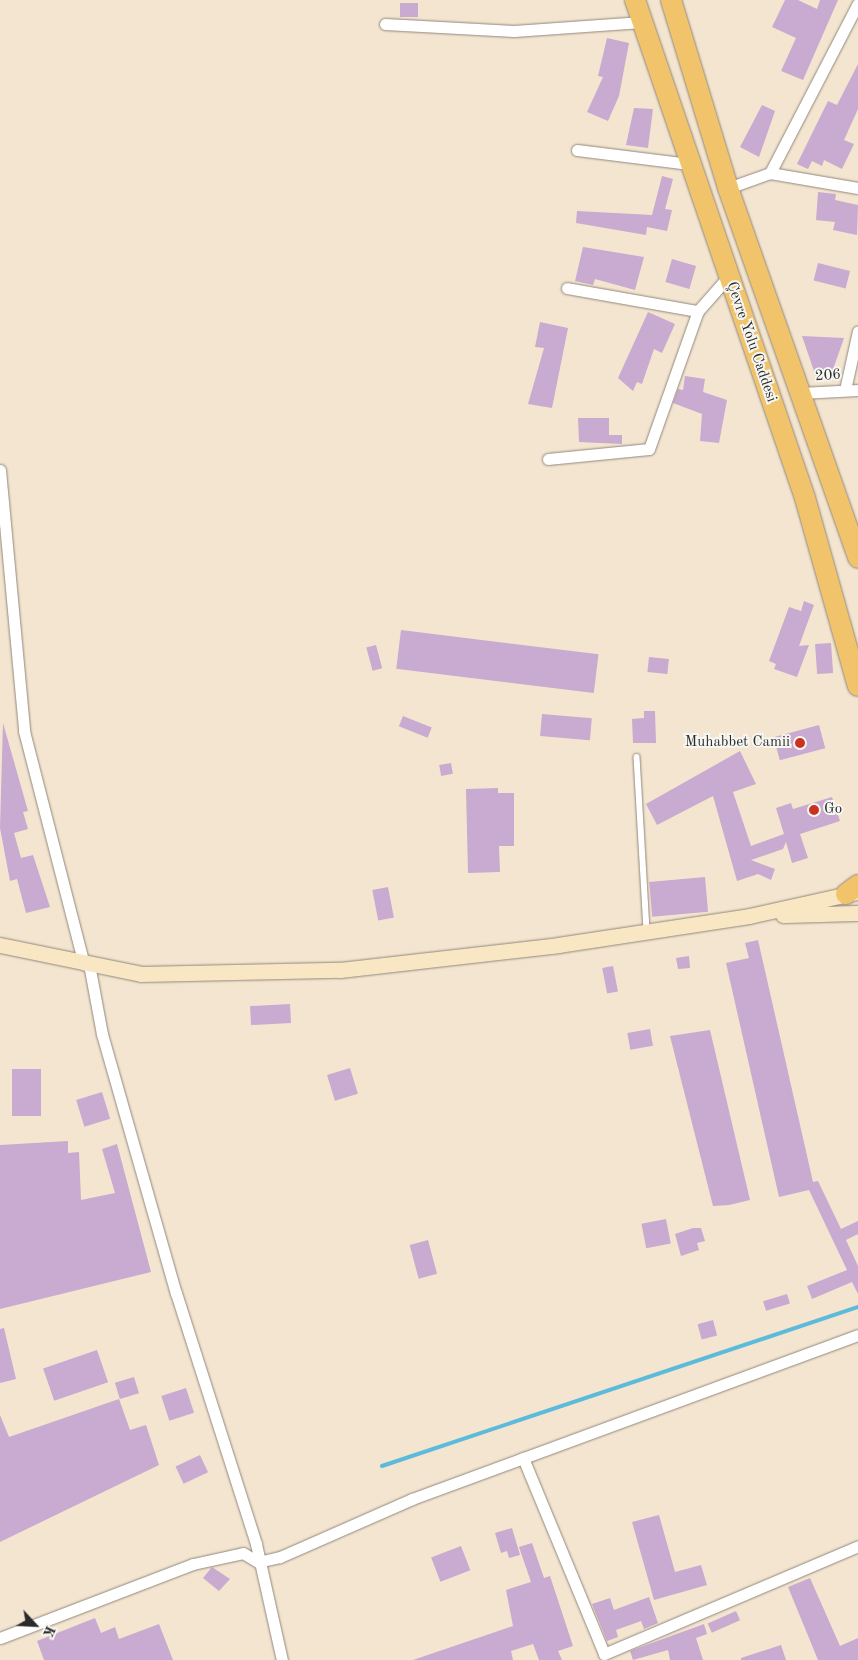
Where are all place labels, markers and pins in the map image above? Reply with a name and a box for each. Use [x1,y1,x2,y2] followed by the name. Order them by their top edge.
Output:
[685,734,790,752] place label: Muhabbet Camii
[794,737,806,749] marker: Muhabbet Camii
[824,801,842,819] place label: Go
[808,804,820,816] marker: Go

